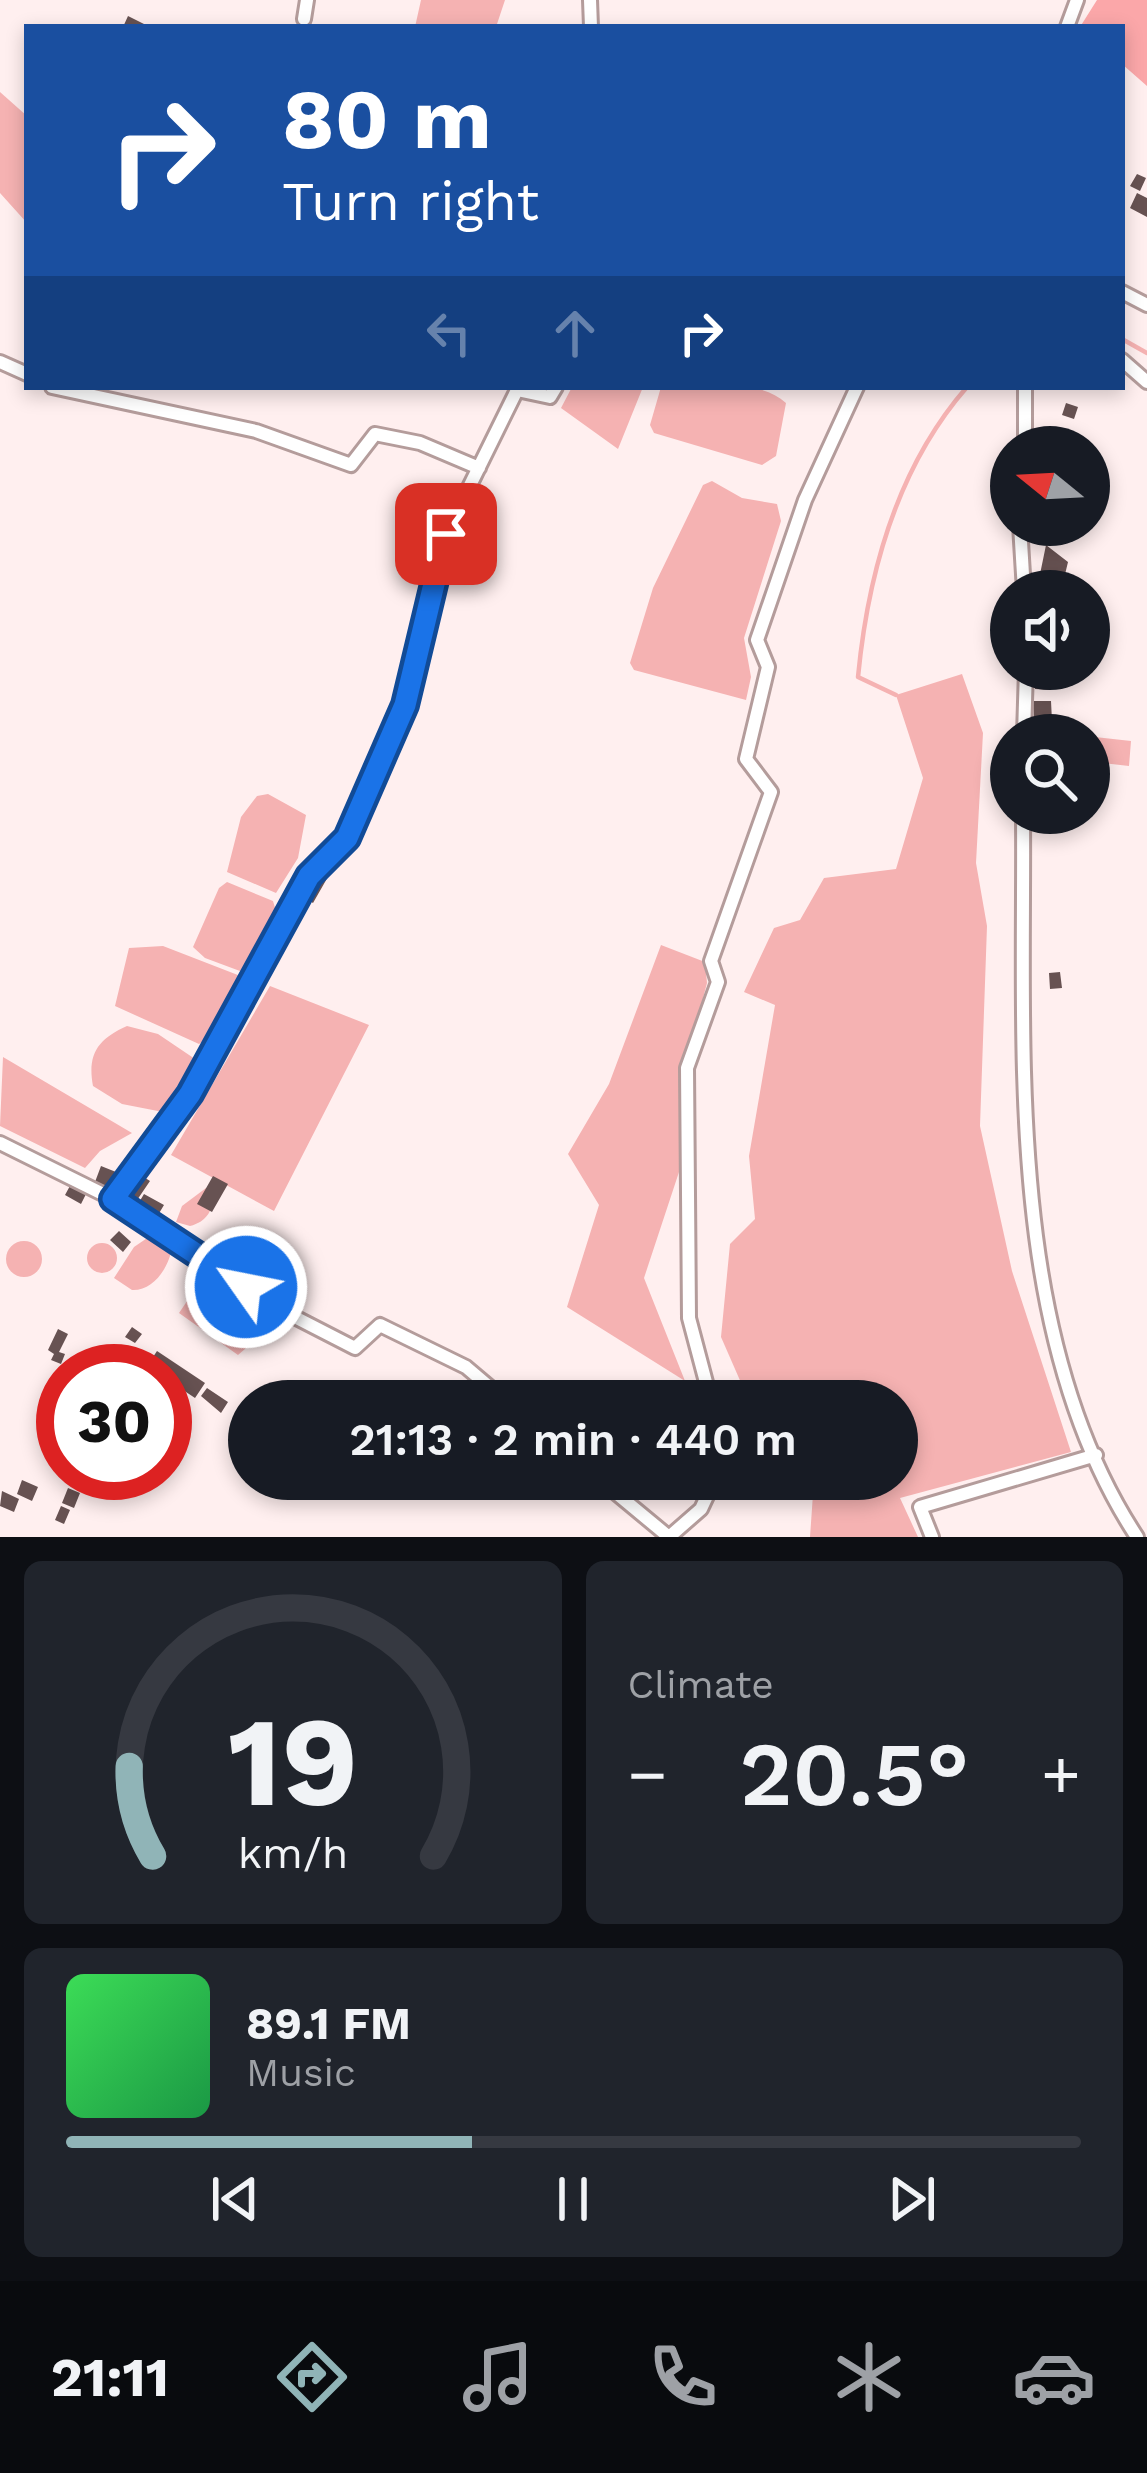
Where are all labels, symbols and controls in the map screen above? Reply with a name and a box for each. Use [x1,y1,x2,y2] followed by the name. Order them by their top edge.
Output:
[282,70,492,168] text: 80 m
[84,72,240,228] icon: right
[282,170,539,233] text: Turn right
[416,300,482,366] icon: left
[542,300,608,366] icon: ahead
[668,300,734,366] icon: right
[990,426,1110,546] north arrow
[990,426,1110,834] map controls
[395,483,497,585] pin
[413,501,479,567] icon: arrive
[990,570,1110,690] button: sound
[990,714,1110,834] button: search
[183,1224,309,1350] position arrow
[36,1344,192,1500] speed limit sign: 30
[349,1413,797,1466] text: 21:13 · 2 min · 440 m
[628,1662,774,1707] text: Climate
[227,1689,358,1835] text: 19
[739,1721,969,1827] text: 20.5°
[628,1736,667,1813] text: −
[1041,1736,1081,1813] text: +
[237,1827,348,1877] text: km/h
[246,1997,411,2050] text: 89.1 FM
[246,2050,356,2095] text: Music
[202,2166,268,2232] icon: previous
[540,2166,606,2232] icon: pause
[879,2166,945,2232] icon: next
[270,2335,354,2419] icon: directions
[456,2335,540,2419] icon: music
[641,2335,725,2419] icon: phone
[827,2335,911,2419] icon: climate
[1012,2335,1096,2419] icon: car
[51,2346,169,2409] text: 21:11

